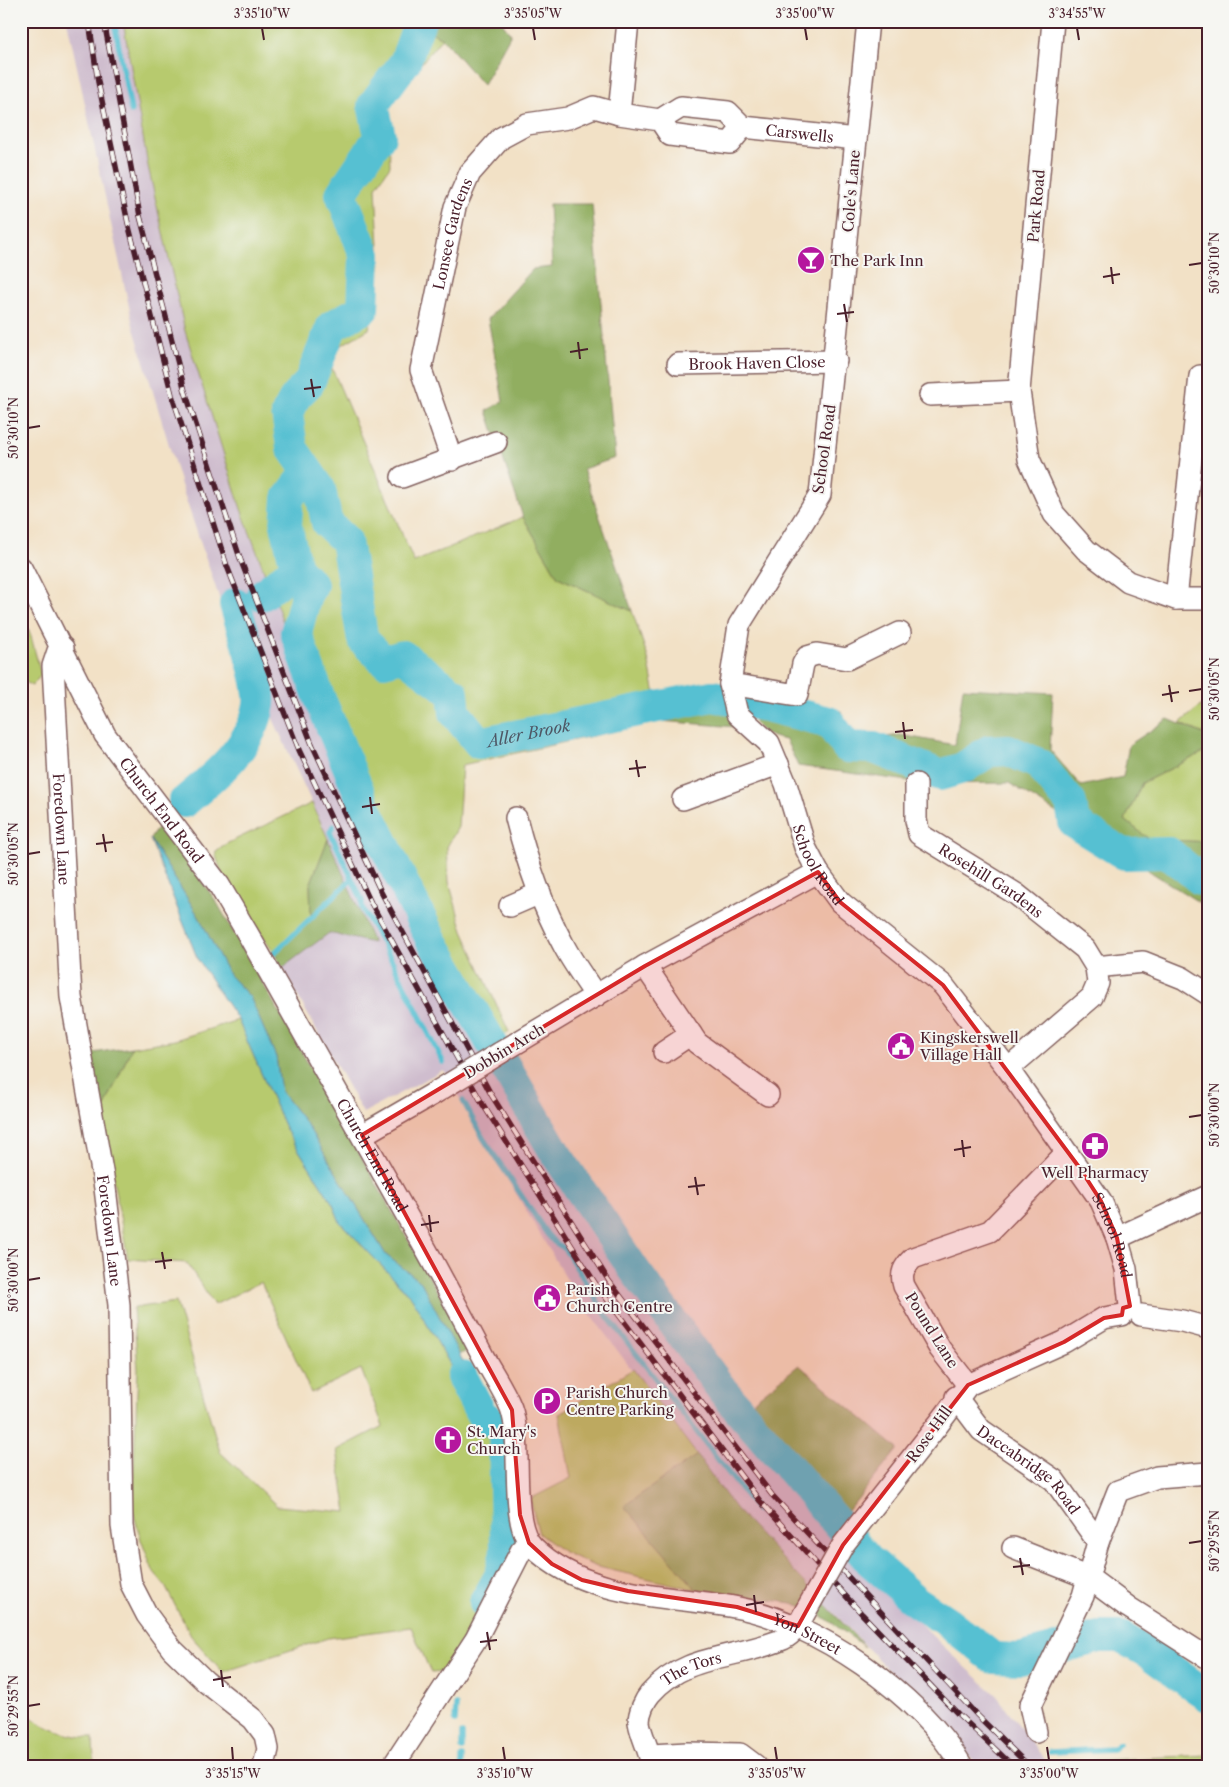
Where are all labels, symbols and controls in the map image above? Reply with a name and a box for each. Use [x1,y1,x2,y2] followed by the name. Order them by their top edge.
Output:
[234,6,291,21] text: 3°35'10"W
[504,6,563,21] text: 3°35'05"W
[775,6,835,21] text: 3°35'00"W
[1048,6,1106,21] text: 3°34'55"W
[765,120,835,146] street label: Carswells
[838,149,864,233] street label: Cole's Lane
[1023,169,1049,243] street label: Park Road
[428,175,476,292] street label: Lonsee Gardens
[1207,232,1222,294] text: 50°30'10"N
[796,245,826,275] bar icon: The Park Inn
[830,251,924,270] place label: The Park Inn
[688,352,826,373] street label: Brook Haven Close
[6,397,21,459] text: 50°30'10"N
[808,403,840,495] street label: School Road
[1207,657,1222,721] text: 50°30'05"N
[482,715,573,752] water label: Aller Brook
[116,753,208,866] street label: Church End Road
[49,773,74,886] street label: Foredown Lane
[6,822,21,886] text: 50°30'05"N
[789,822,848,909] street label: School Road
[935,839,1047,922] street label: Rosehill Gardens
[460,1019,549,1083] street label: Dobbin Arch
[919,1028,1019,1064] place label: Kingskerswell Village Hall
[886,1031,916,1061] public building icon: Kingskerswell Village Hall
[1207,1083,1222,1147] text: 50°30'00"N
[333,1095,412,1215] street label: Church End Road
[1080,1131,1110,1161] pharmacy icon: Well Pharmacy
[1040,1163,1150,1182] place label: Well Pharmacy
[93,1173,126,1287] street label: Foredown Lane
[1088,1188,1136,1279] street label: School Road
[6,1248,21,1312] text: 50°30'00"N
[566,1280,673,1316] place label: Parish Church Centre
[532,1283,562,1313] public building icon: Parish Church Centre
[901,1288,963,1372] street label: Pound Lane
[566,1383,674,1419] place label: Parish Church Centre Parking
[532,1386,562,1416] parking icon: Parish Church Centre Parking
[902,1402,956,1466] street label: Rose Hill
[974,1421,1084,1518] street label: Daccabridge Road
[467,1422,536,1458] place label: St. Mary's Church
[433,1425,463,1455] church icon: St. Mary's Church
[1207,1510,1222,1572] text: 50°29'55"N
[769,1608,846,1659] street label: Yon Street
[657,1647,723,1690] street label: The Tors
[6,1675,21,1737] text: 50°29'55"N
[205,1766,262,1781] text: 3°35'15"W
[477,1766,534,1781] text: 3°35'10"W
[748,1766,807,1781] text: 3°35'05"W
[1019,1766,1079,1781] text: 3°35'00"W

